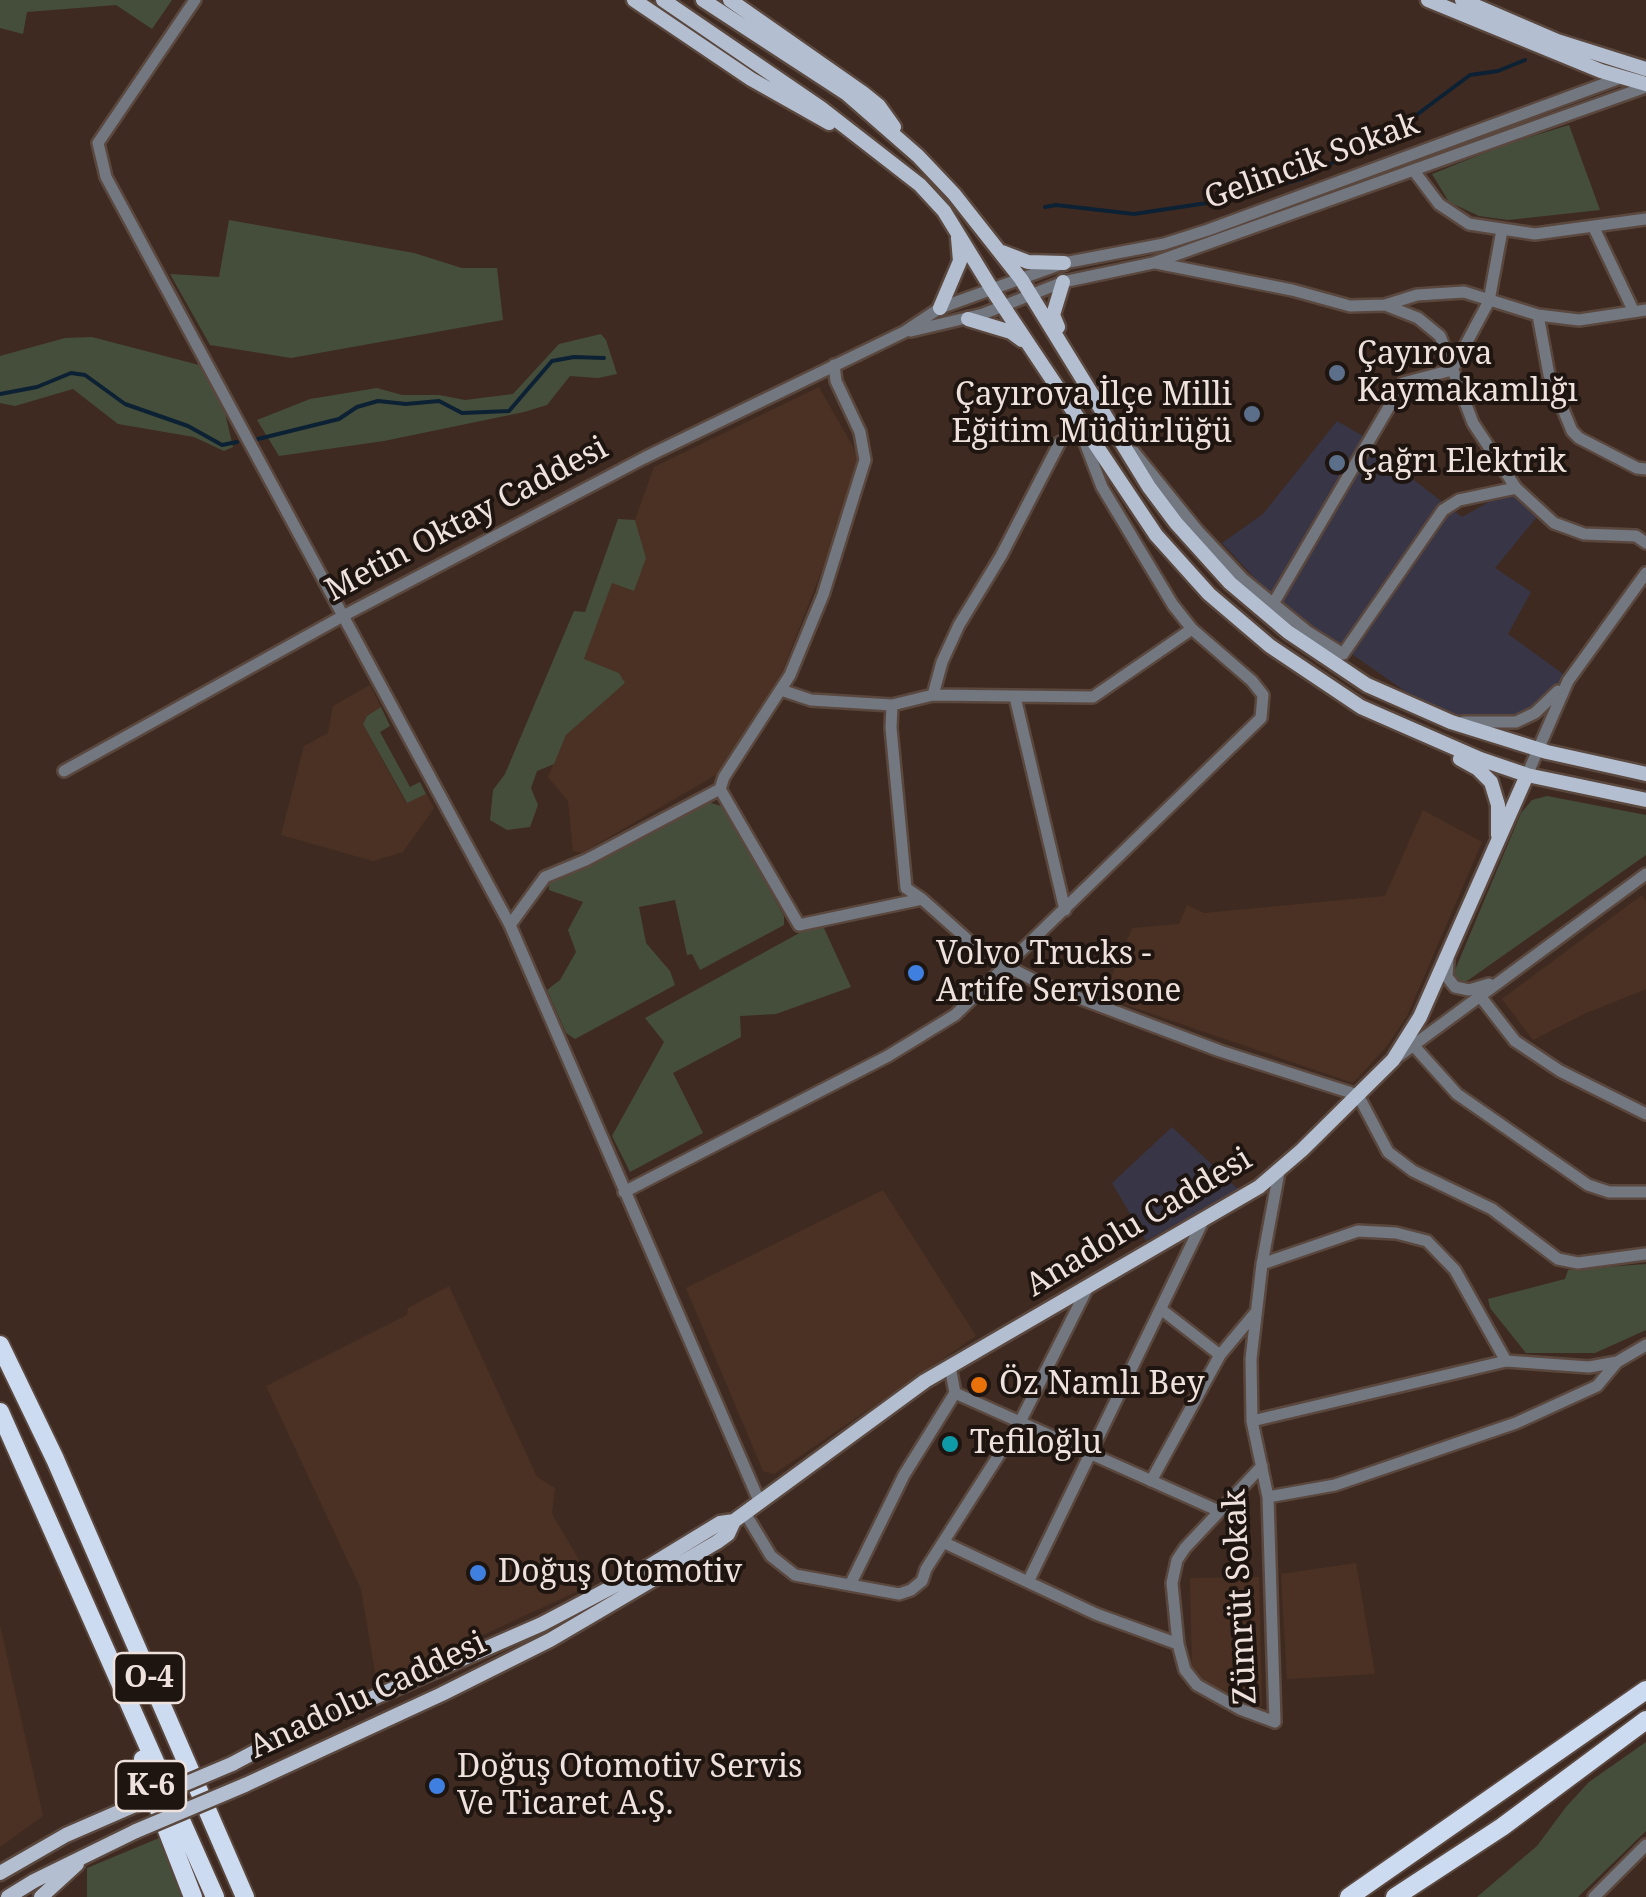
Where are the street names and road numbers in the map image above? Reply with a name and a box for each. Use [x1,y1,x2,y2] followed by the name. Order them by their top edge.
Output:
[1200,105,1424,219] street label: Gelincik Sokak
[319,429,615,611] street label: Metin Oktay Caddesi
[1019,1140,1259,1306] street label: Anadolu Caddesi
[1216,1488,1266,1706] street label: Zümrüt Sokak
[244,1624,492,1768] street label: Anadolu Caddesi
[114,1653,184,1703] road number: O-4
[116,1761,186,1811] road number: K-6

